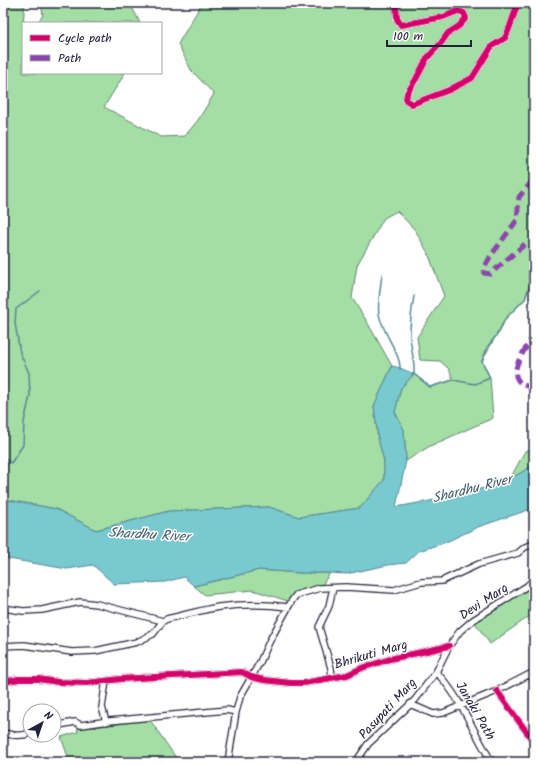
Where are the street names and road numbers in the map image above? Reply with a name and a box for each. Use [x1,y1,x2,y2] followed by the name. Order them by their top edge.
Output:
[455,578,513,626] street label: Devi Marg
[332,635,410,675] street label: Bhrikuti Marg
[354,674,422,744] street label: Pasupati Marg
[450,678,500,744] street label: Janaki Path

